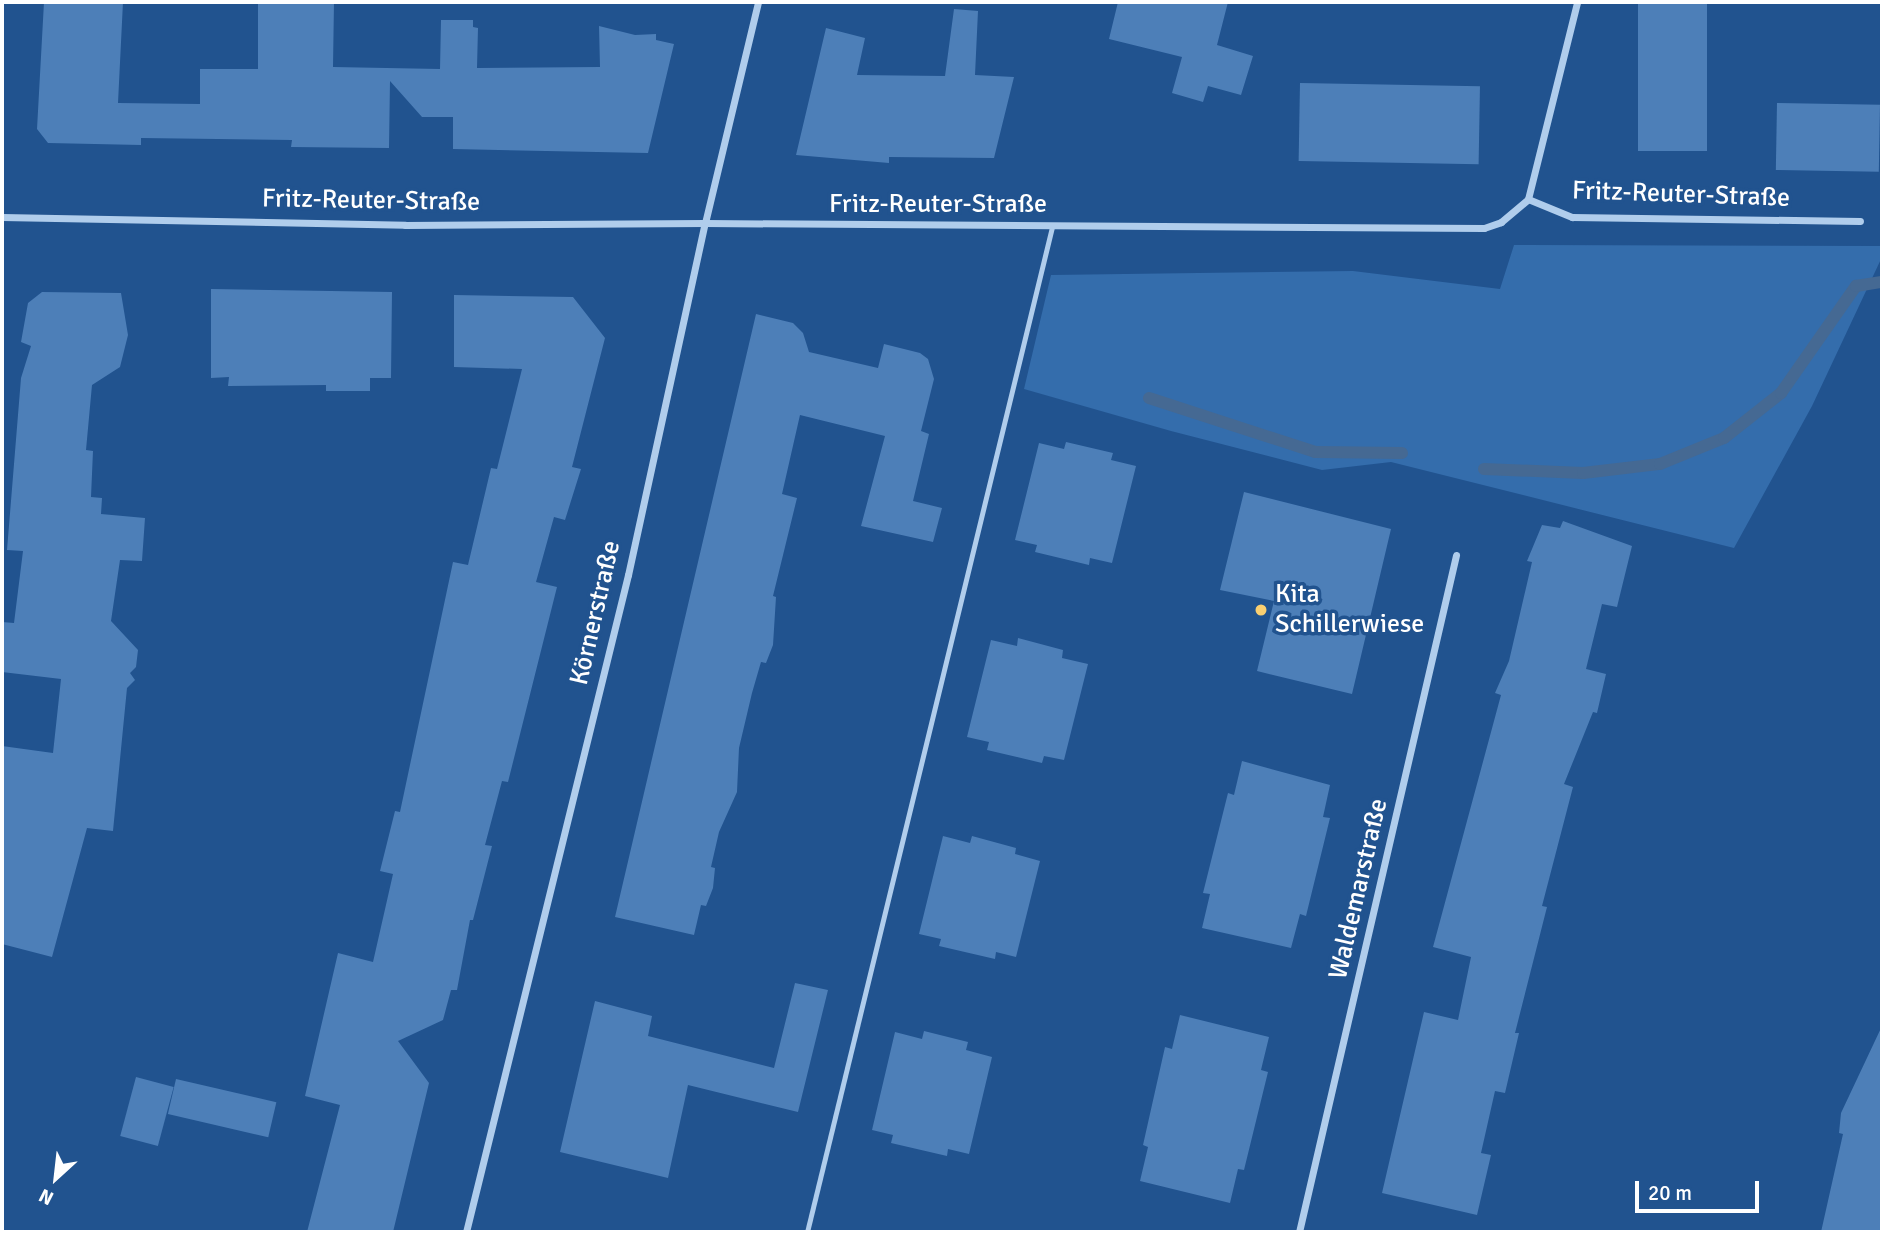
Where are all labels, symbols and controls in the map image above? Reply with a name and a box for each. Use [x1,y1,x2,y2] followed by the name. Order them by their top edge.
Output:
[1571,176,1791,214] street label: Fritz-Reuter-Straße
[262,183,480,219] street label: Fritz-Reuter-Straße
[829,189,1047,221] street label: Fritz-Reuter-Straße
[564,538,628,688] street label: Körnerstraße
[1275,579,1424,640] place label: Kita Schillerwiese
[1253,602,1269,618] marker: Kita Schillerwiese
[1323,796,1395,982] street label: Waldemarstraße
[21,1143,91,1213] north arrow
[1639,1168,1763,1212] scale bar
[1648,1180,1692,1206] text: 20 m
[35,1183,58,1210] text: N

